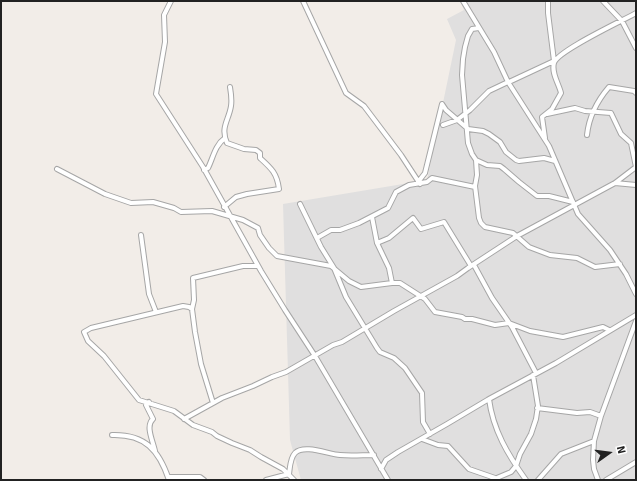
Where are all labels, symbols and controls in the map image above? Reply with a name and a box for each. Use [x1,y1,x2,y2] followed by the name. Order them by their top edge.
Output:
[589,433,629,473] north arrow
[614,445,628,455] text: N

